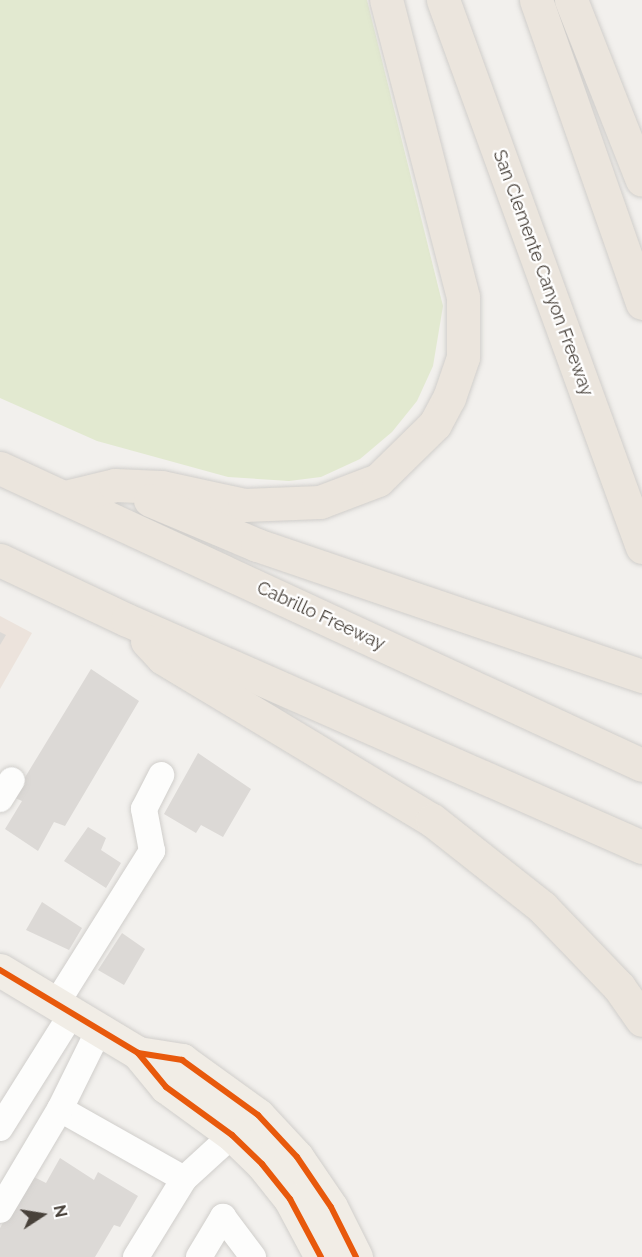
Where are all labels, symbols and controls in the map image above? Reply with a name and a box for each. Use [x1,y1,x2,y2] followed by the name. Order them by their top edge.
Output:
[488,147,598,399] street label: San Clemente Canyon Freeway
[253,577,389,655] street label: Cabrillo Freeway
[12,1185,72,1245] north arrow
[50,1203,71,1219] text: N

